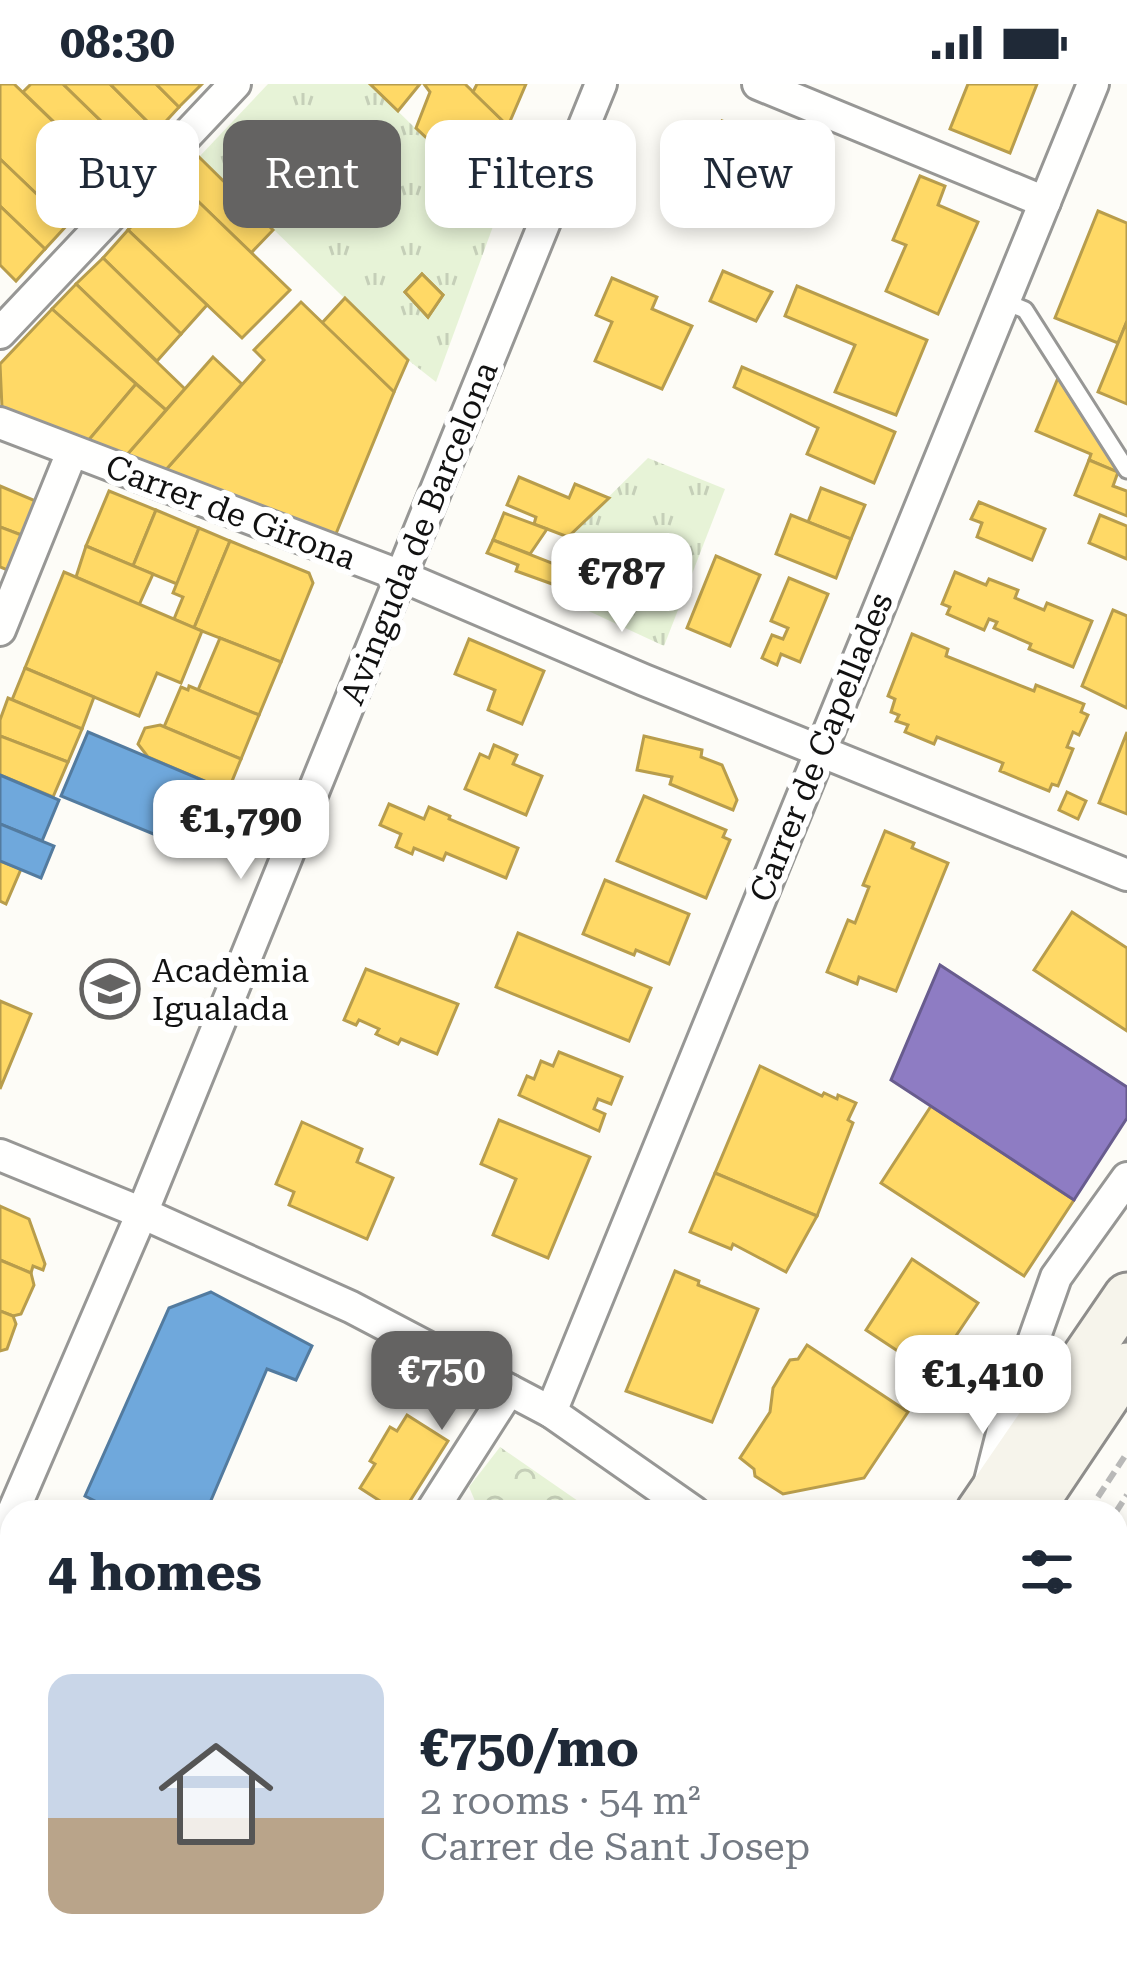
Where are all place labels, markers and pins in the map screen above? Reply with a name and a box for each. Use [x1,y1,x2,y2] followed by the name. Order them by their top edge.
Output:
[551,533,693,635] pin: €787
[143,780,339,882] pin: €1,790
[152,951,309,1028] place label: Acadèmia Igualada
[79,958,141,1020] school or university icon: Acadèmia Igualada
[371,1331,513,1433] pin: €750
[885,1335,1081,1437] pin: €1,410

